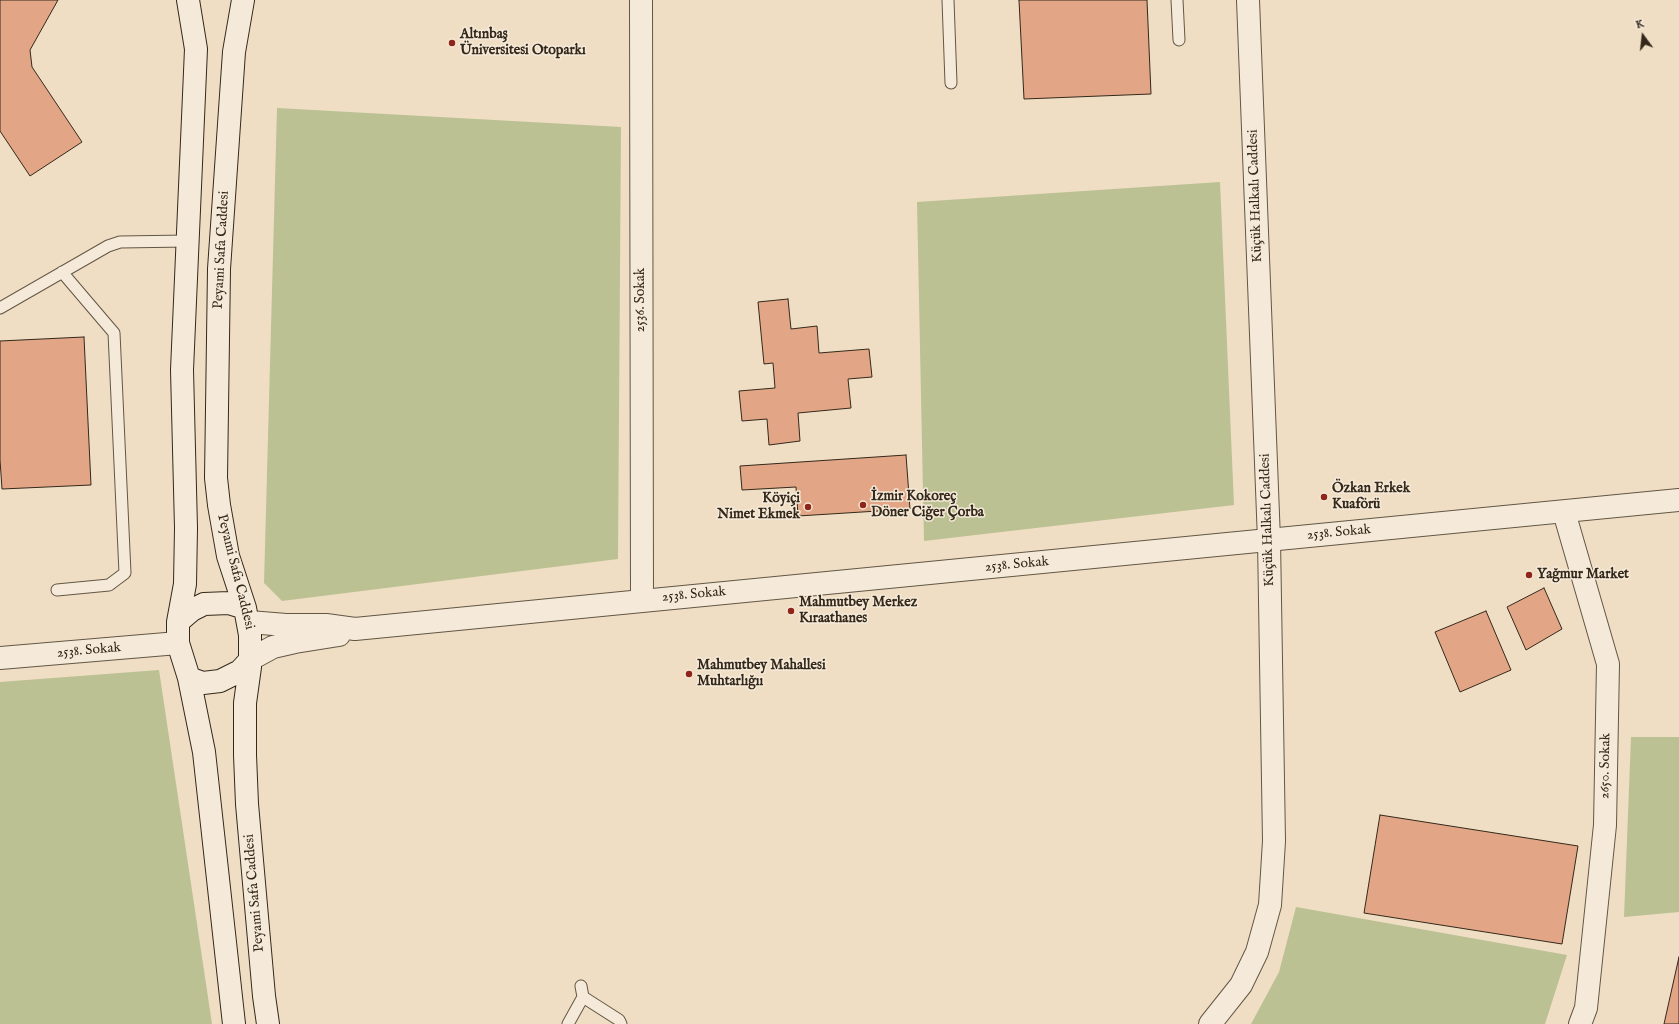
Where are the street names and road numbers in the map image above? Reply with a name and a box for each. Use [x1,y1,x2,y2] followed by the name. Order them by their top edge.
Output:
[1245,129,1267,263] street label: Küçük Halkalı Caddesi
[211,191,233,309] street label: Peyami Safa Caddesi
[633,268,649,332] street label: 2536. Sokak
[1257,453,1279,587] street label: Küçük Halkalı Caddesi
[213,513,257,631] street label: Peyami Safa Caddesi
[1306,522,1372,544] street label: 2538. Sokak
[984,554,1050,576] street label: 2538. Sokak
[661,584,727,606] street label: 2538. Sokak
[56,640,122,662] street label: 2538. Sokak
[1597,733,1615,799] street label: 2650. Sokak
[241,833,269,953] street label: Peyami Safa Caddesi

